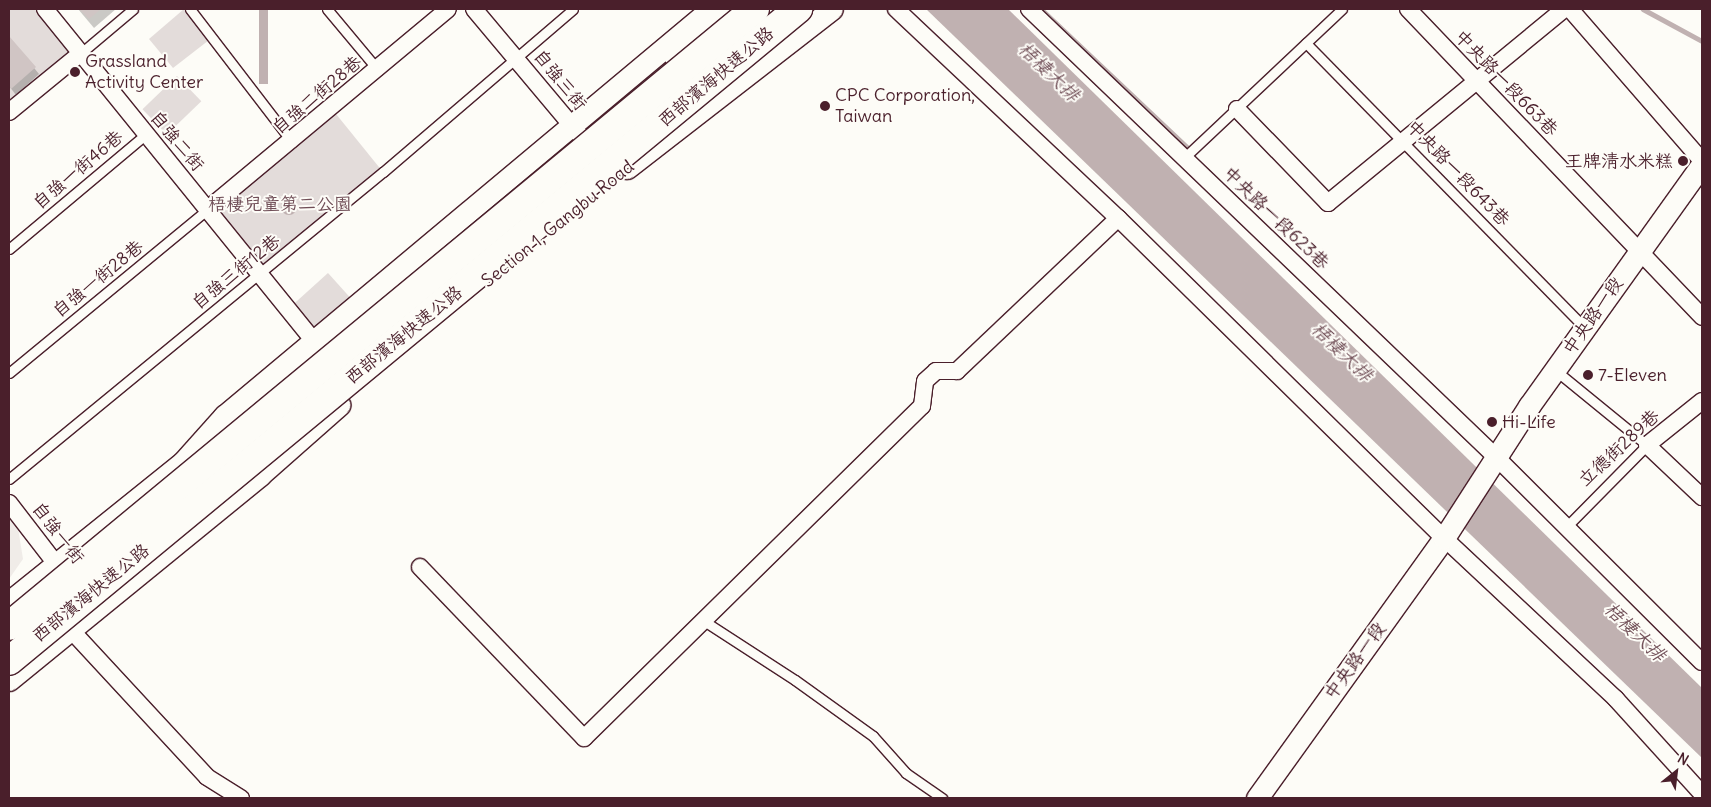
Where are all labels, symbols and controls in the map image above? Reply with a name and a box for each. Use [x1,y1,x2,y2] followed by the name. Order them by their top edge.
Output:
[654,22,778,132] street label: 西部濱海快速公路
[1450,26,1562,140] street label: 中央路一段663巷
[1014,37,1084,107] water label: 梧棲大排
[529,45,591,115] street label: 自強三街
[85,51,203,94] place label: Grassland Activity Center
[268,51,366,139] street label: 自強二街28巷
[69,66,81,78] marker: Grassland Activity Center
[835,85,975,128] place label: CPC Corporation, Taiwan
[819,100,831,112] marker: CPC Corporation, Taiwan
[146,106,208,176] street label: 自強二街
[1402,115,1514,231] street label: 中央路一段643巷
[29,126,127,214] street label: 自強一街46巷
[1565,150,1673,172] place label: 王牌清水米糕
[1677,155,1689,167] marker: 王牌清水米糕
[477,156,639,292] street label: Section 1, Gangbu Road
[1219,162,1333,274] street label: 中央路一段623巷
[208,193,352,215] park label: 梧棲兒童第二公園
[188,230,284,314] street label: 自強三街12巷
[48,236,148,322] street label: 自強一街28巷
[1558,273,1628,359] street label: 中央路一段
[341,281,467,389] street label: 西部濱海快速公路
[1307,317,1377,387] water label: 梧棲大排
[1598,364,1667,386] place label: 7-Eleven
[1582,369,1594,381] marker: 7-Eleven
[1574,405,1664,491] street label: 立德街289巷
[1502,411,1556,433] place label: Hi-Life
[1486,416,1498,428] marker: Hi-Life
[27,498,89,568] street label: 自強一街
[28,539,154,647] street label: 西部濱海快速公路
[1600,597,1670,667] water label: 梧棲大排
[1320,618,1390,704] street label: 中央路一段
[1651,747,1701,797] north arrow
[1675,749,1692,769] text: N

